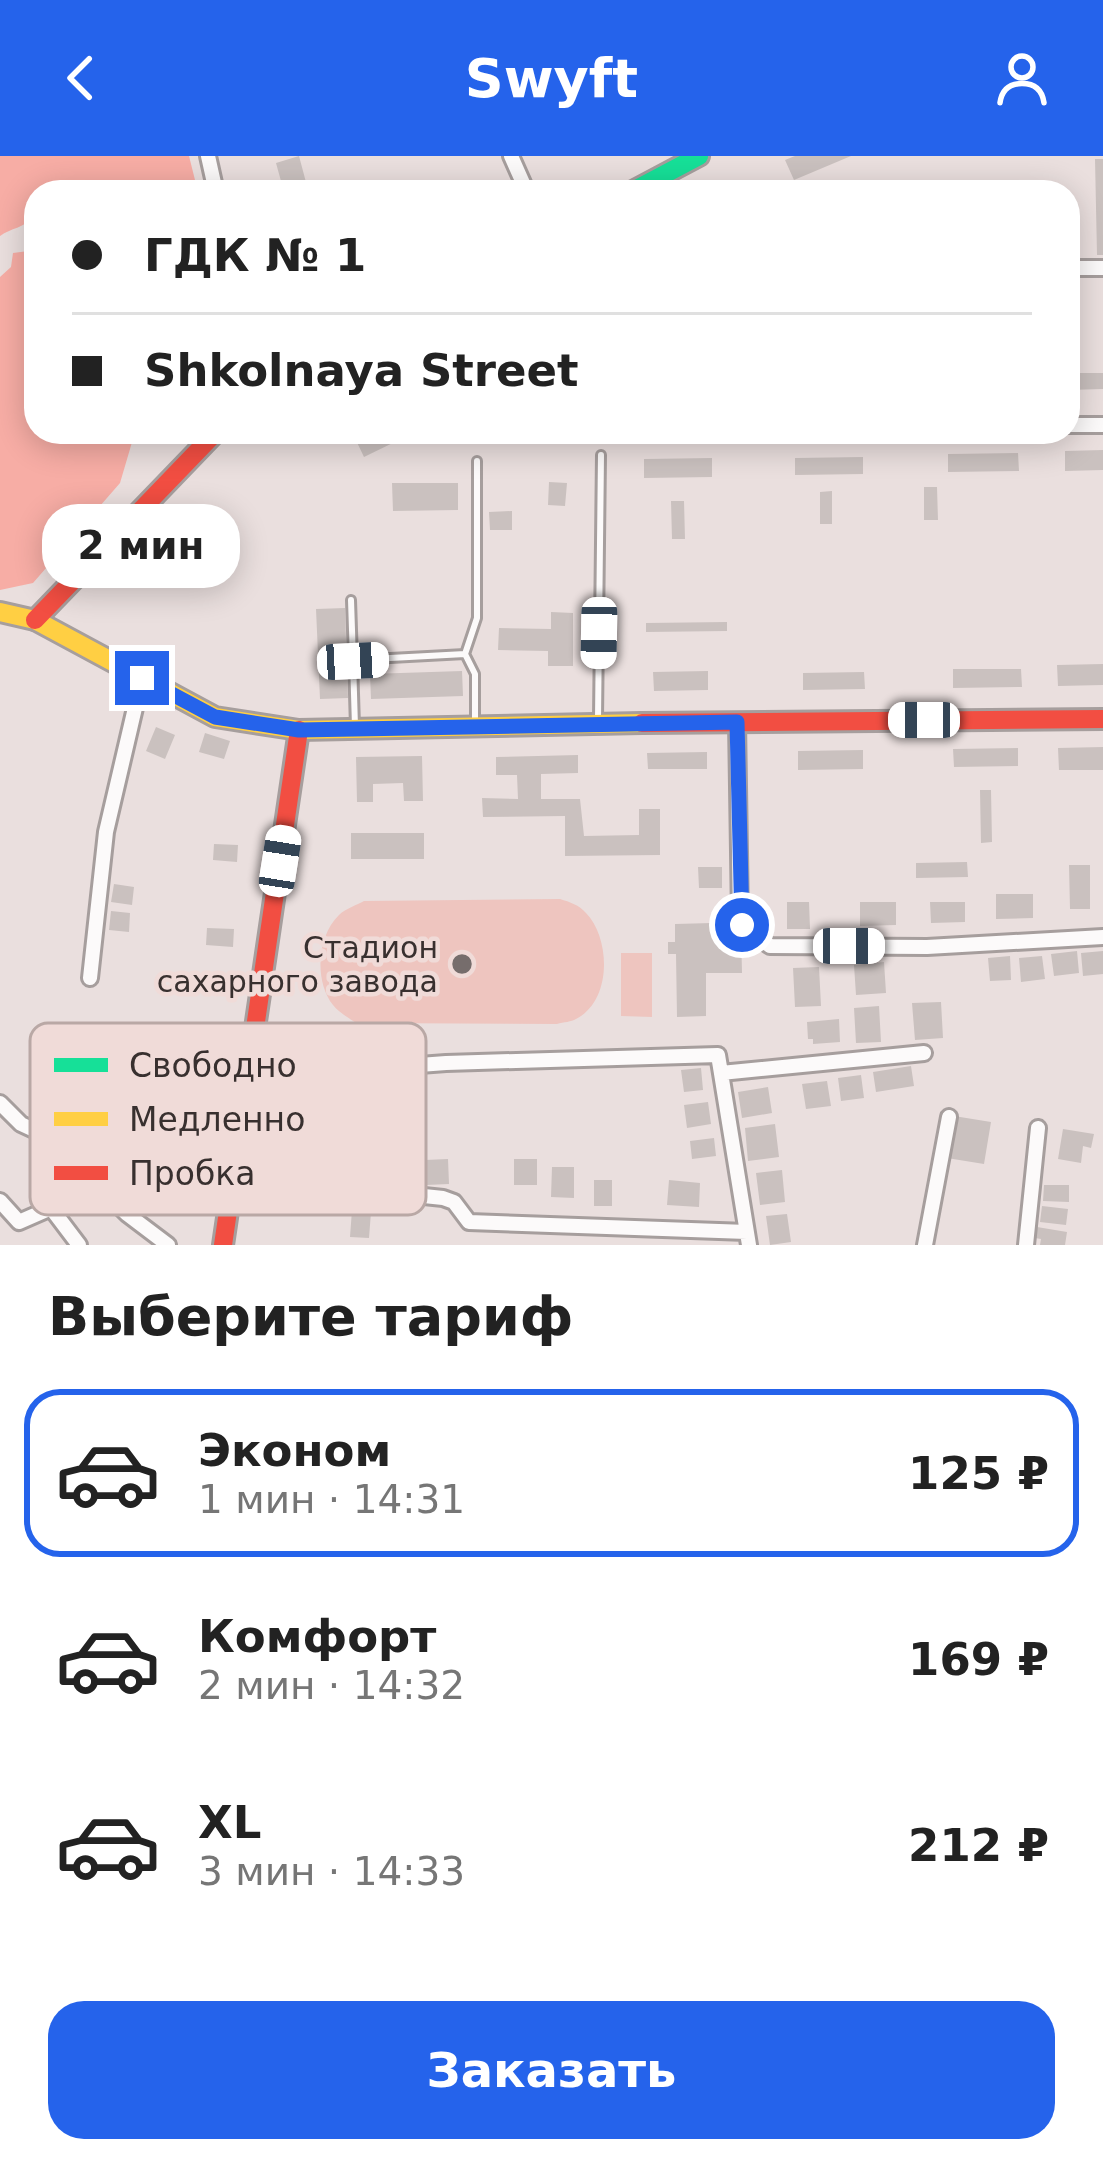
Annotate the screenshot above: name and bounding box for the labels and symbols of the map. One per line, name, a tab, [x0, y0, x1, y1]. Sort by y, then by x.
callout: 2 мин	[43, 504, 241, 588]
car	[580, 597, 618, 669]
car	[316, 641, 390, 681]
route end	[115, 651, 169, 705]
car	[888, 702, 960, 738]
car	[257, 823, 303, 899]
route start	[715, 898, 769, 952]
car	[813, 928, 885, 964]
place label: Стадион сахарного завода	[157, 930, 438, 999]
marker: Стадион сахарного завода	[449, 951, 475, 977]
legend	[30, 1023, 426, 1215]
text: Свободно	[129, 1046, 297, 1085]
text: Медленно	[129, 1100, 305, 1139]
text: Пробка	[129, 1154, 255, 1193]

